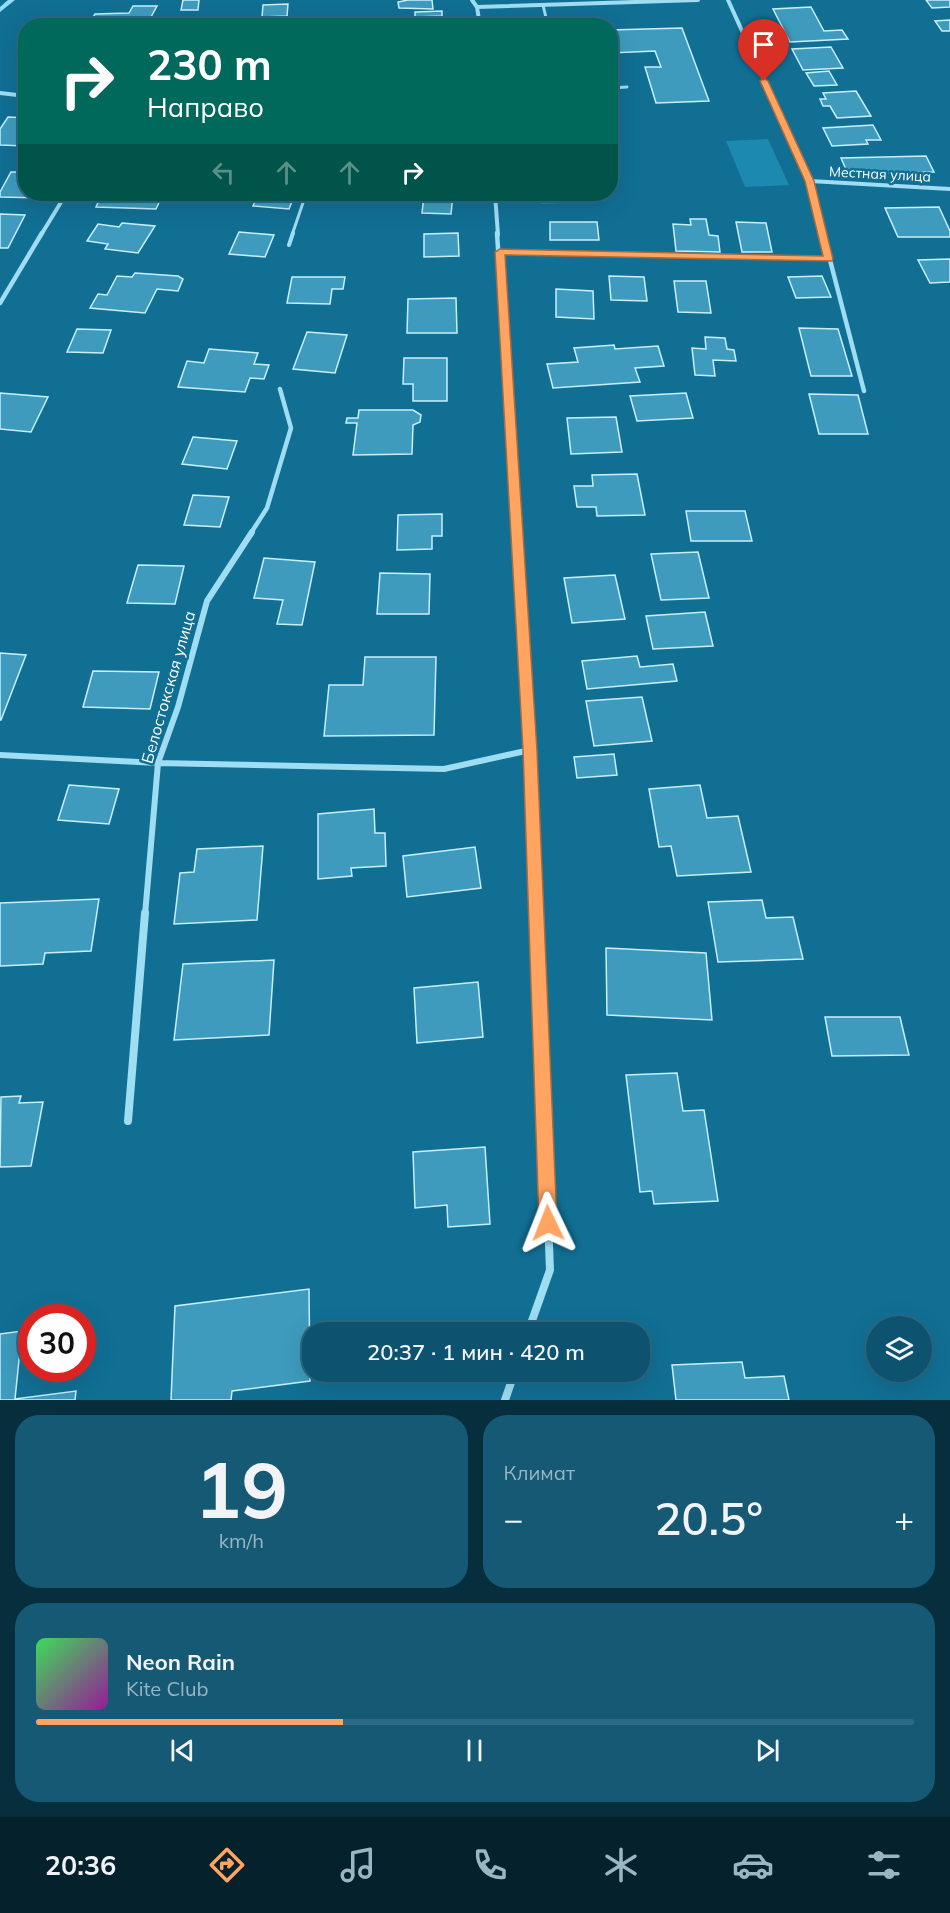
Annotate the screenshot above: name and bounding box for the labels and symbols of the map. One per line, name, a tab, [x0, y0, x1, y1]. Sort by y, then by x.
pin	[738, 19, 789, 81]
street label: Местная улица	[828, 162, 932, 186]
street label: Белостокская улица	[137, 608, 199, 766]
position arrow	[516, 1191, 580, 1255]
speed limit sign: 30	[18, 1304, 96, 1382]

